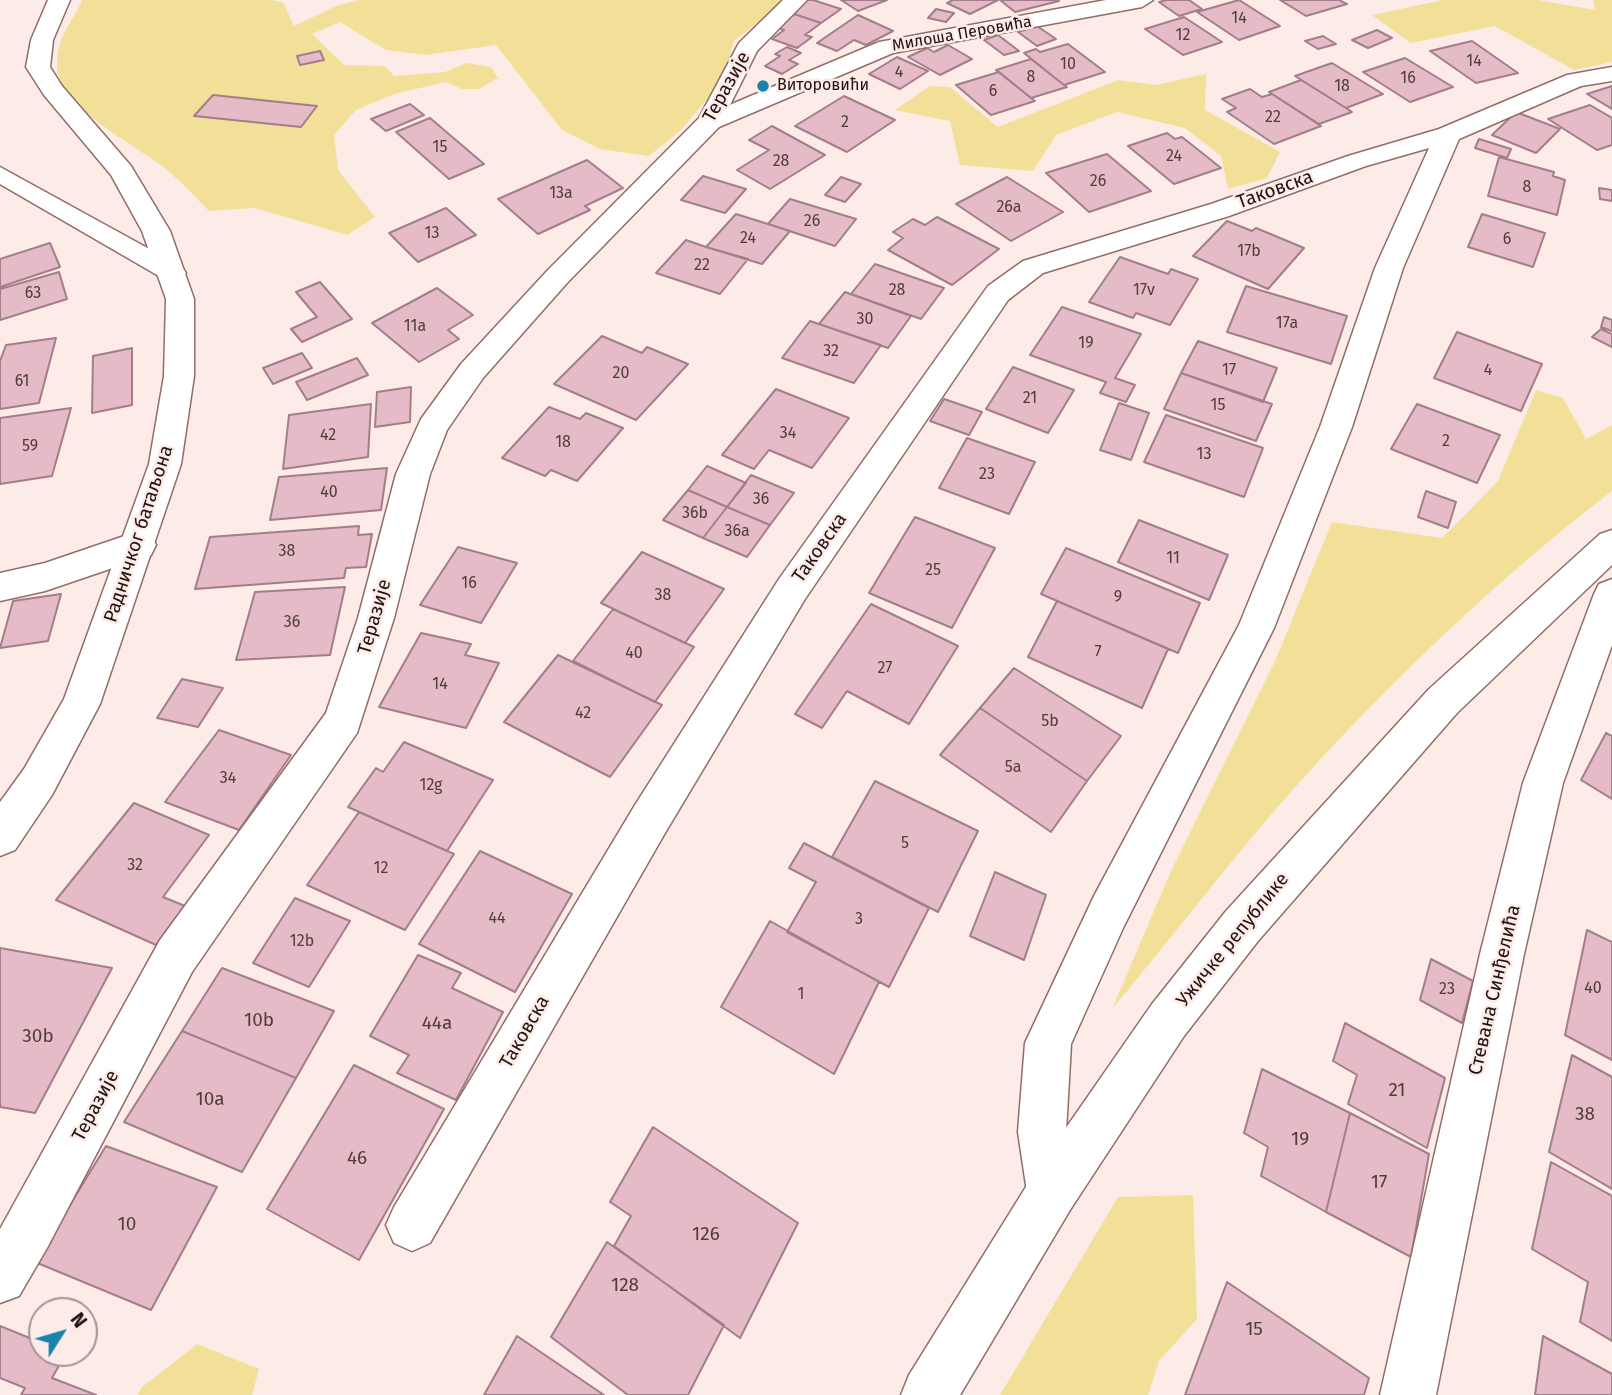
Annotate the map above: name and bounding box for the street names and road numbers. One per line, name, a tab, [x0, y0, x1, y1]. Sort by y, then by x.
street label: Милоша Перовића	[891, 12, 1033, 56]
street label: Теразије	[698, 48, 756, 126]
street label: Таковска	[1234, 166, 1316, 214]
street label: Радничког батаљона	[100, 443, 178, 625]
street label: Таковска	[788, 509, 852, 587]
street label: Теразије	[353, 577, 397, 657]
street label: Ужичке републике	[1172, 868, 1294, 1012]
street label: Стевана Синђелића	[1464, 903, 1526, 1077]
street label: Таковска	[495, 992, 555, 1072]
street label: Теразије	[68, 1067, 124, 1145]

